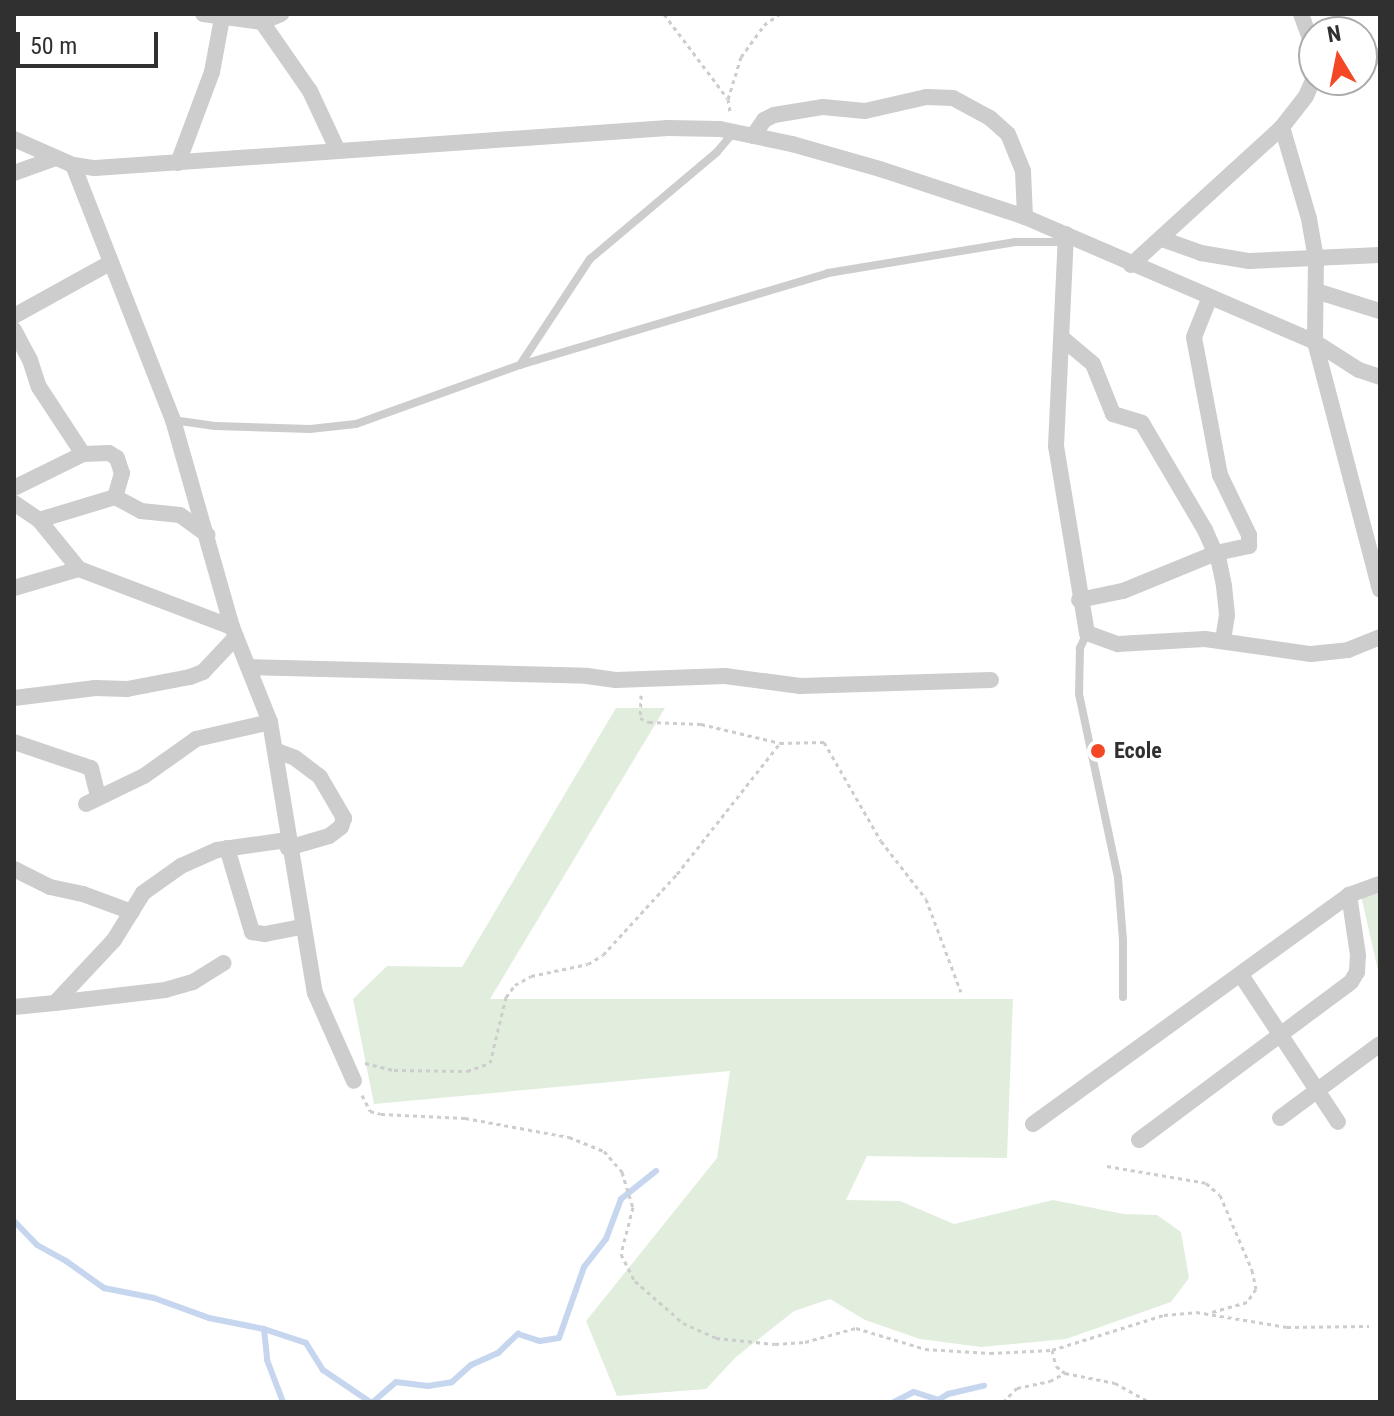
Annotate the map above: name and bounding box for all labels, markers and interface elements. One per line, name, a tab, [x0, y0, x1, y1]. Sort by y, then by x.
scale bar	[20, 16, 162, 66]
north arrow	[1298, 16, 1378, 96]
text: N	[1325, 20, 1343, 47]
text: 50 m	[30, 32, 77, 60]
place label: Ecole	[1114, 738, 1162, 764]
marker: Ecole	[1089, 742, 1107, 760]

